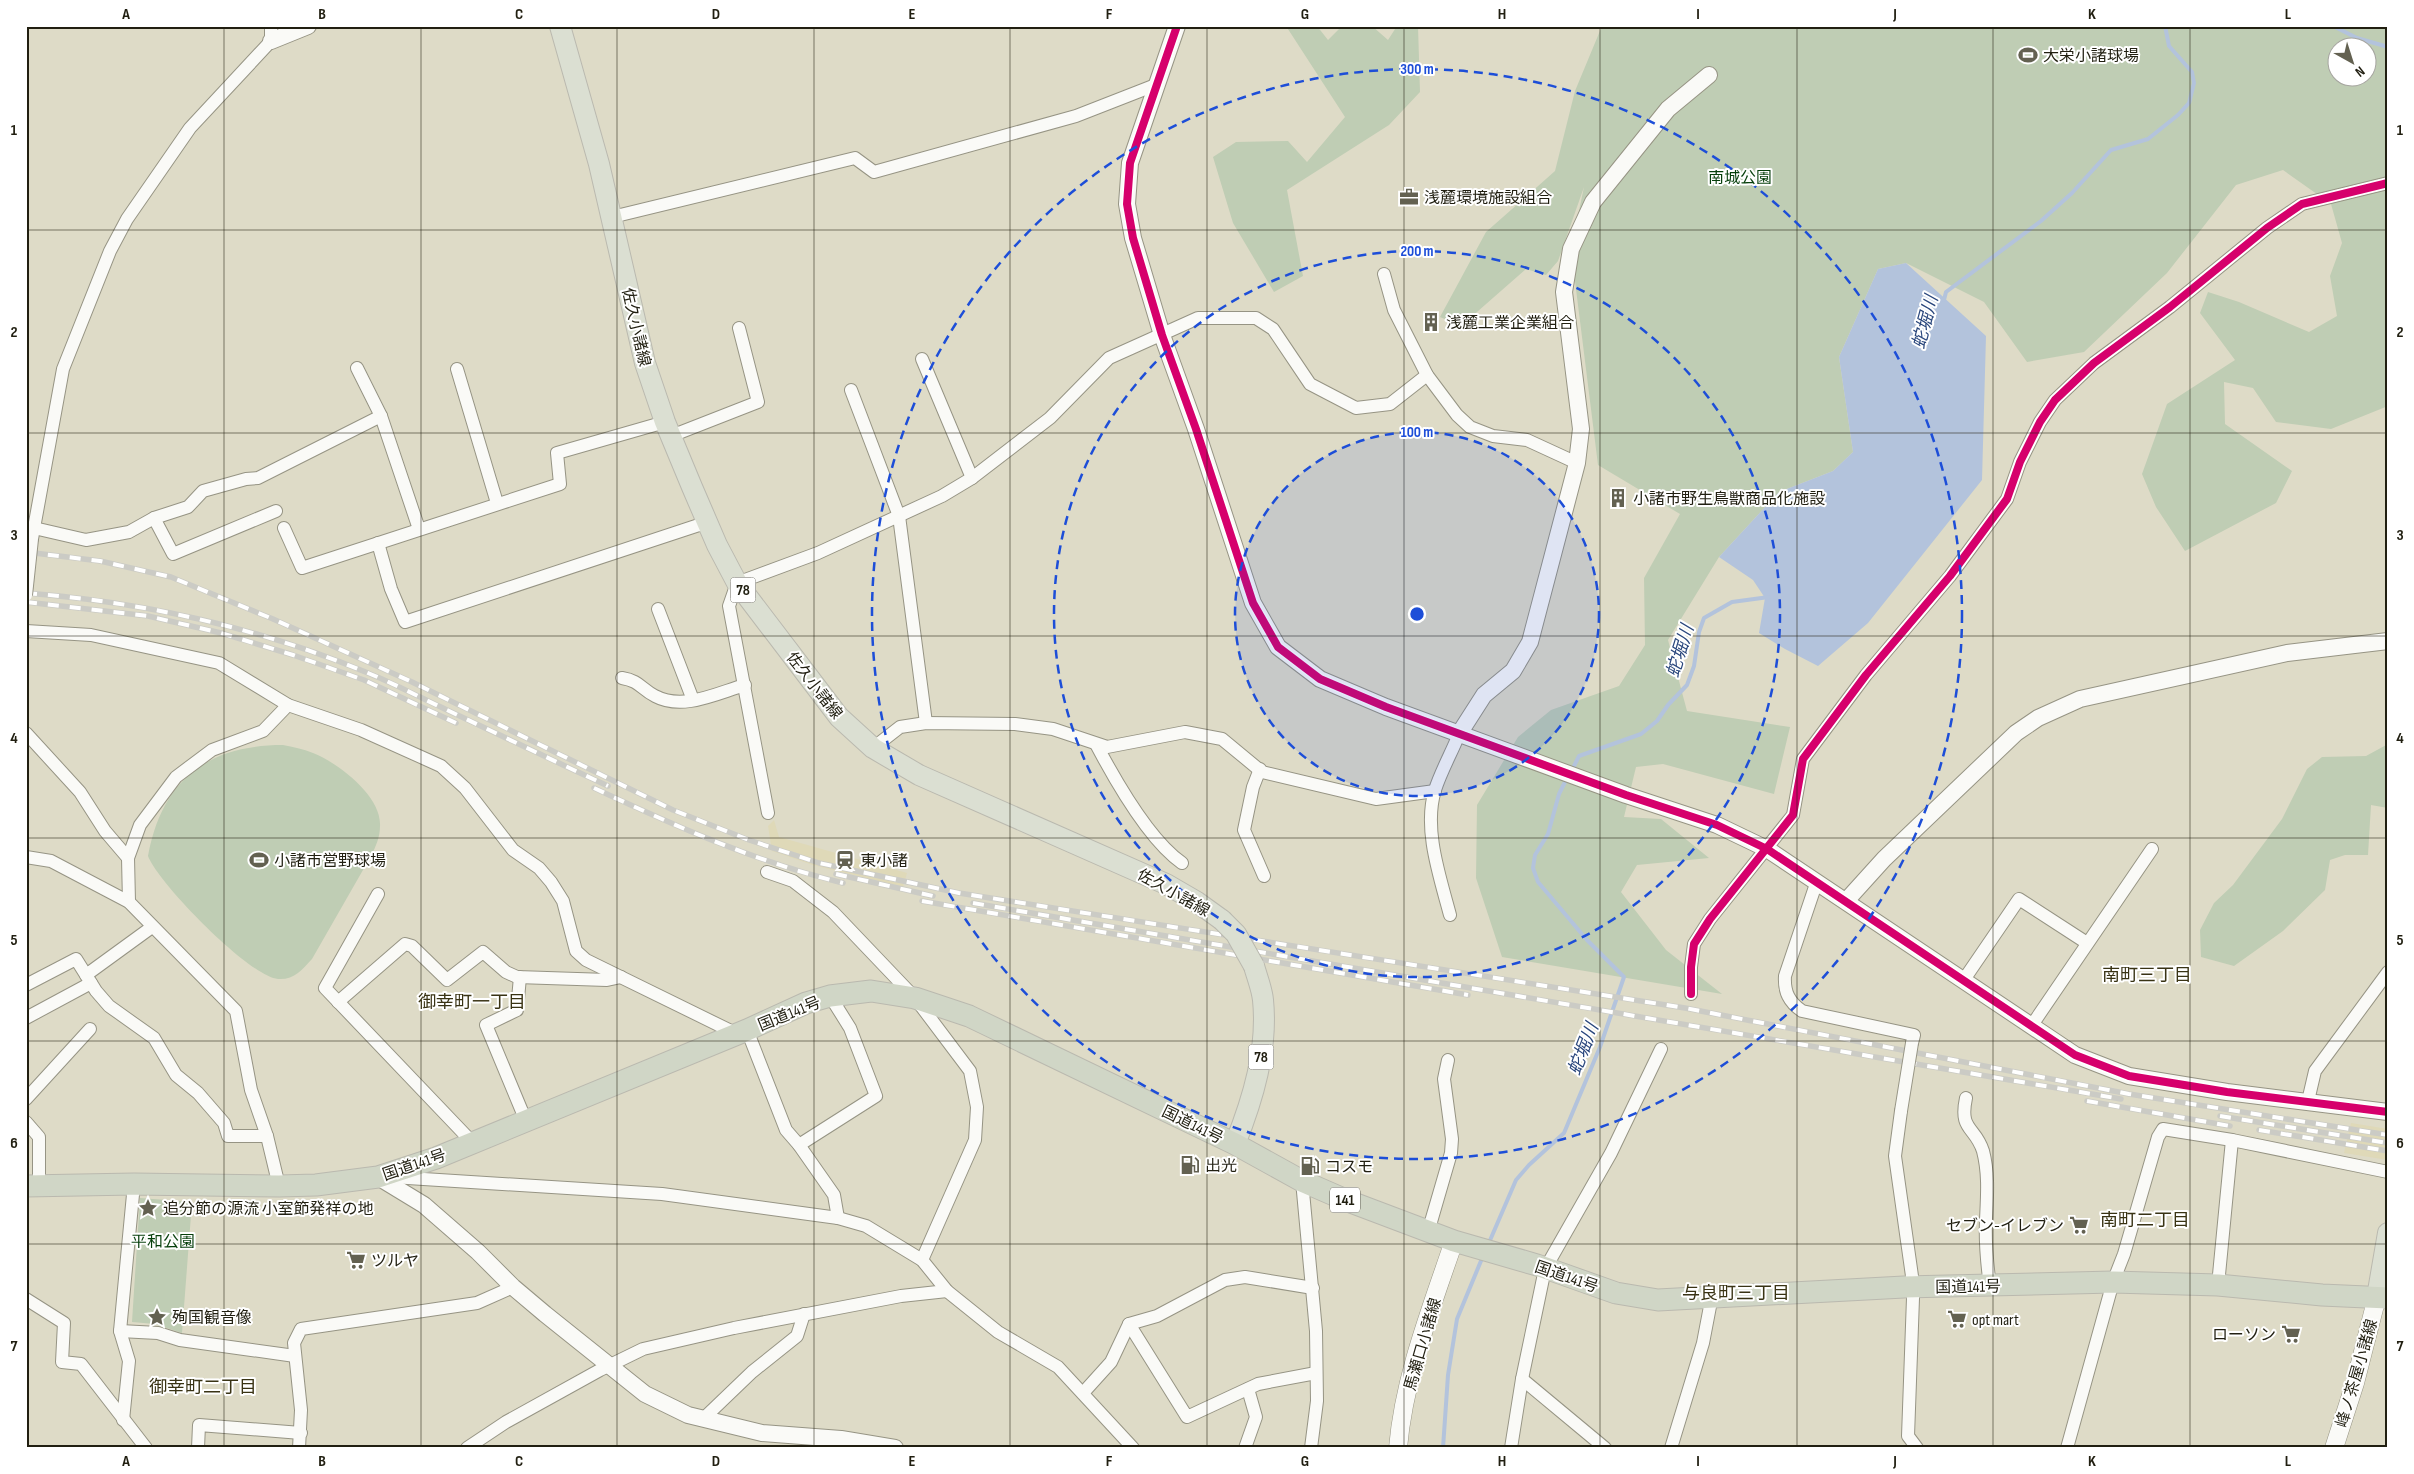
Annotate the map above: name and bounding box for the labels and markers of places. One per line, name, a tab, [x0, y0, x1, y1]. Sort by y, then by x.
sports icon: 大栄小諸球場	[2017, 44, 2039, 66]
place label: 大栄小諸球場	[2043, 47, 2139, 66]
office icon: 浅麓環境施設組合	[1398, 186, 1420, 208]
place label: 浅麓環境施設組合	[1424, 189, 1552, 208]
building icon: 浅麓工業企業組合	[1420, 311, 1442, 333]
place label: 浅麓工業企業組合	[1446, 314, 1574, 333]
building icon: 小諸市野生鳥獣商品化施設	[1607, 487, 1629, 509]
place label: 小諸市野生鳥獣商品化施設	[1633, 490, 1825, 509]
centre of rings	[1408, 605, 1426, 623]
sports icon: 小諸市営野球場	[248, 849, 270, 871]
station icon: 東小諸	[834, 849, 856, 871]
place label: 小諸市営野球場	[274, 852, 386, 871]
place label: 東小諸	[860, 852, 908, 871]
fuel station icon: 出光	[1179, 1154, 1201, 1176]
fuel station icon: コスモ	[1299, 1155, 1321, 1177]
place label: 出光	[1205, 1157, 1237, 1176]
place label: コスモ	[1325, 1158, 1373, 1177]
place icon: 追分節の源流 小室節発祥の地	[137, 1197, 159, 1219]
place label: 追分節の源流 小室節発祥の地	[163, 1200, 374, 1219]
supermarket icon: セブン-イレブン	[2068, 1214, 2090, 1236]
place label: セブン-イレブン	[1946, 1217, 2064, 1236]
supermarket icon: ツルヤ	[345, 1249, 367, 1271]
place label: ツルヤ	[371, 1252, 419, 1271]
place icon: 殉国観音像	[146, 1306, 168, 1328]
supermarket icon: opt mart	[1946, 1308, 1968, 1330]
place label: 殉国観音像	[172, 1309, 252, 1328]
place label: opt mart	[1972, 1311, 2019, 1330]
supermarket icon: ローソン	[2280, 1323, 2302, 1345]
place label: ローソン	[2212, 1326, 2276, 1345]

